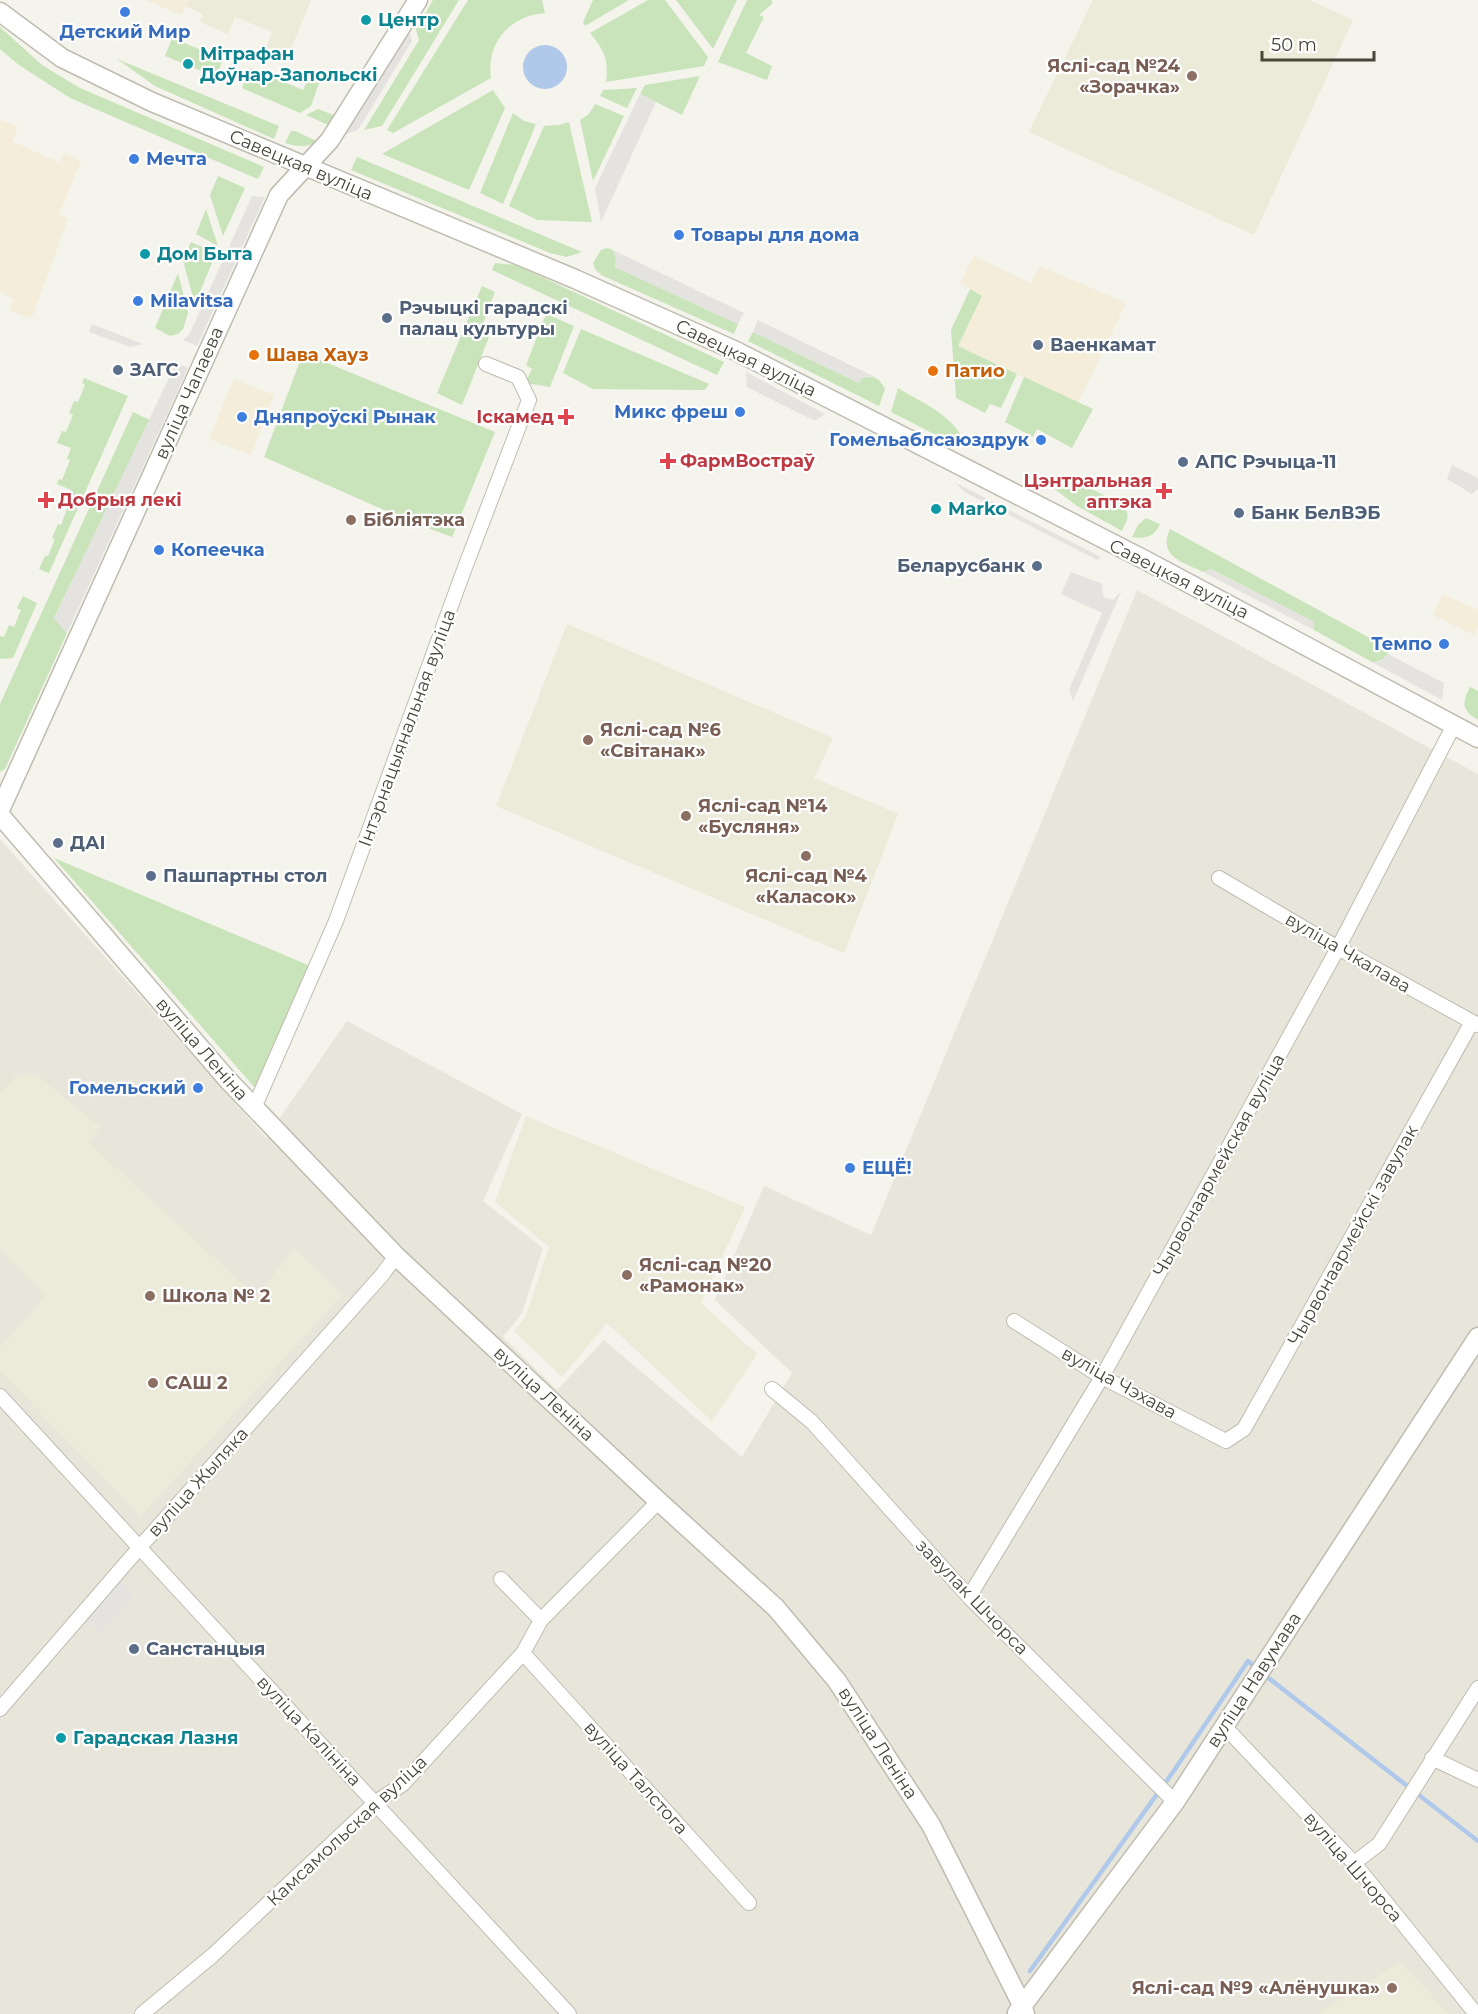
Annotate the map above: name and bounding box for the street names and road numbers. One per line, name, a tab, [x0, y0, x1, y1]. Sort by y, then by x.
street label: Савецкая вуліца	[226, 125, 376, 205]
street label: Савецкая вуліца	[672, 314, 820, 402]
street label: вуліца Чапаева	[150, 323, 228, 463]
street label: Савецкая вуліца	[1106, 534, 1252, 624]
street label: Інтэрнацыянальная вуліца	[354, 606, 460, 850]
street label: вуліца Чкалава	[1281, 908, 1415, 998]
street label: вуліца Леніна	[151, 993, 253, 1105]
street label: Чырвонаармейская вуліца	[1148, 1050, 1290, 1280]
street label: Чырвонаармейскі завулак	[1283, 1121, 1423, 1349]
street label: вуліца Леніна	[489, 1342, 599, 1446]
street label: вуліца Чэхава	[1057, 1342, 1181, 1424]
street label: вуліца Жыляка	[143, 1423, 253, 1541]
street label: завулак Шчорса	[911, 1534, 1033, 1660]
street label: вуліца Навумава	[1202, 1608, 1306, 1752]
street label: вуліца Калініна	[252, 1671, 366, 1791]
street label: вуліца Леніна	[834, 1683, 922, 1803]
street label: вуліца Талстога	[579, 1717, 693, 1839]
street label: Камсамольская вуліца	[262, 1751, 432, 1911]
street label: вуліца Шчорса	[1299, 1807, 1407, 1927]

